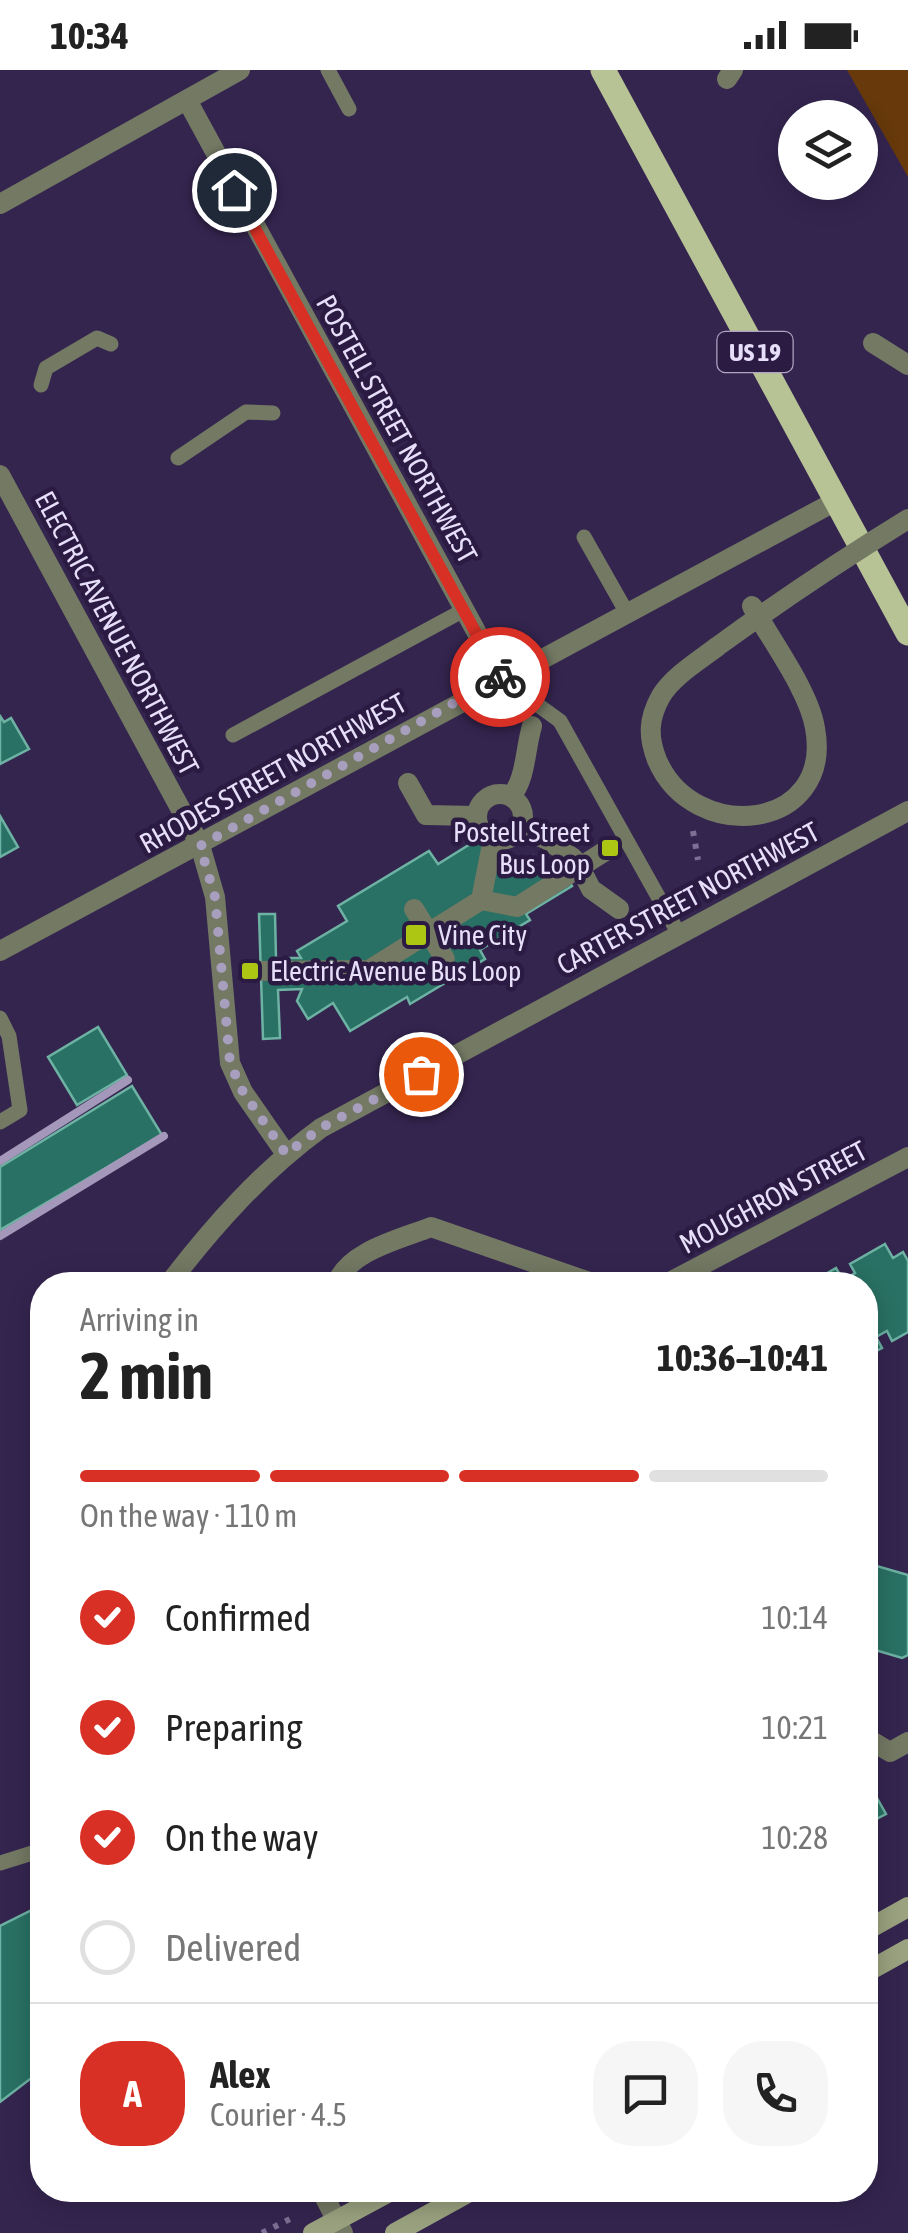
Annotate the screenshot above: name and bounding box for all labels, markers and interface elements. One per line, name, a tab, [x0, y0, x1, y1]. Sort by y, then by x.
text: 10:34	[50, 14, 129, 57]
map controls	[778, 100, 878, 200]
button: layers	[778, 100, 878, 200]
pin	[192, 148, 277, 233]
icon: home	[207, 163, 262, 218]
street label: POSTELL STREET NORTHWEST	[310, 289, 484, 569]
road number: US 19	[718, 332, 792, 372]
street label: ELECTRIC AVENUE NORTHWEST	[29, 486, 205, 780]
courier	[450, 627, 550, 727]
icon: bike	[473, 650, 528, 705]
street label: RHODES STREET NORTHWEST	[134, 686, 412, 860]
street label: CARTER STREET NORTHWEST	[552, 815, 824, 981]
place label: Postell Street Bus Loop	[453, 816, 590, 880]
marker: Postell Street Bus Loop	[599, 837, 621, 859]
place label: Vine City	[438, 919, 527, 951]
marker: Vine City	[403, 922, 429, 948]
place label: Electric Avenue Bus Loop	[270, 955, 521, 987]
marker: Electric Avenue Bus Loop	[239, 960, 261, 982]
pin	[379, 1032, 464, 1117]
icon: bag	[394, 1047, 449, 1102]
street label: MOUGHRON STREET	[674, 1134, 872, 1260]
text: Arriving in	[80, 1301, 199, 1338]
text: 10:36–10:41	[657, 1336, 828, 1379]
text: 2 min	[80, 1338, 213, 1413]
text: On the way · 110 m	[80, 1497, 297, 1534]
icon: check	[80, 1590, 135, 1645]
text: Confirmed	[165, 1596, 311, 1639]
text: 10:14	[762, 1599, 828, 1636]
icon: check	[80, 1700, 135, 1755]
text: Preparing	[165, 1706, 303, 1749]
text: 10:21	[762, 1709, 828, 1746]
icon: check	[80, 1810, 135, 1865]
text: On the way	[165, 1816, 318, 1859]
text: 10:28	[762, 1819, 828, 1856]
text: Delivered	[165, 1926, 301, 1969]
button: chat	[593, 2041, 698, 2146]
button: phone	[723, 2041, 828, 2146]
text: Alex	[210, 2053, 271, 2096]
text: A	[123, 2072, 142, 2115]
text: Courier · 4.5	[210, 2096, 347, 2133]

